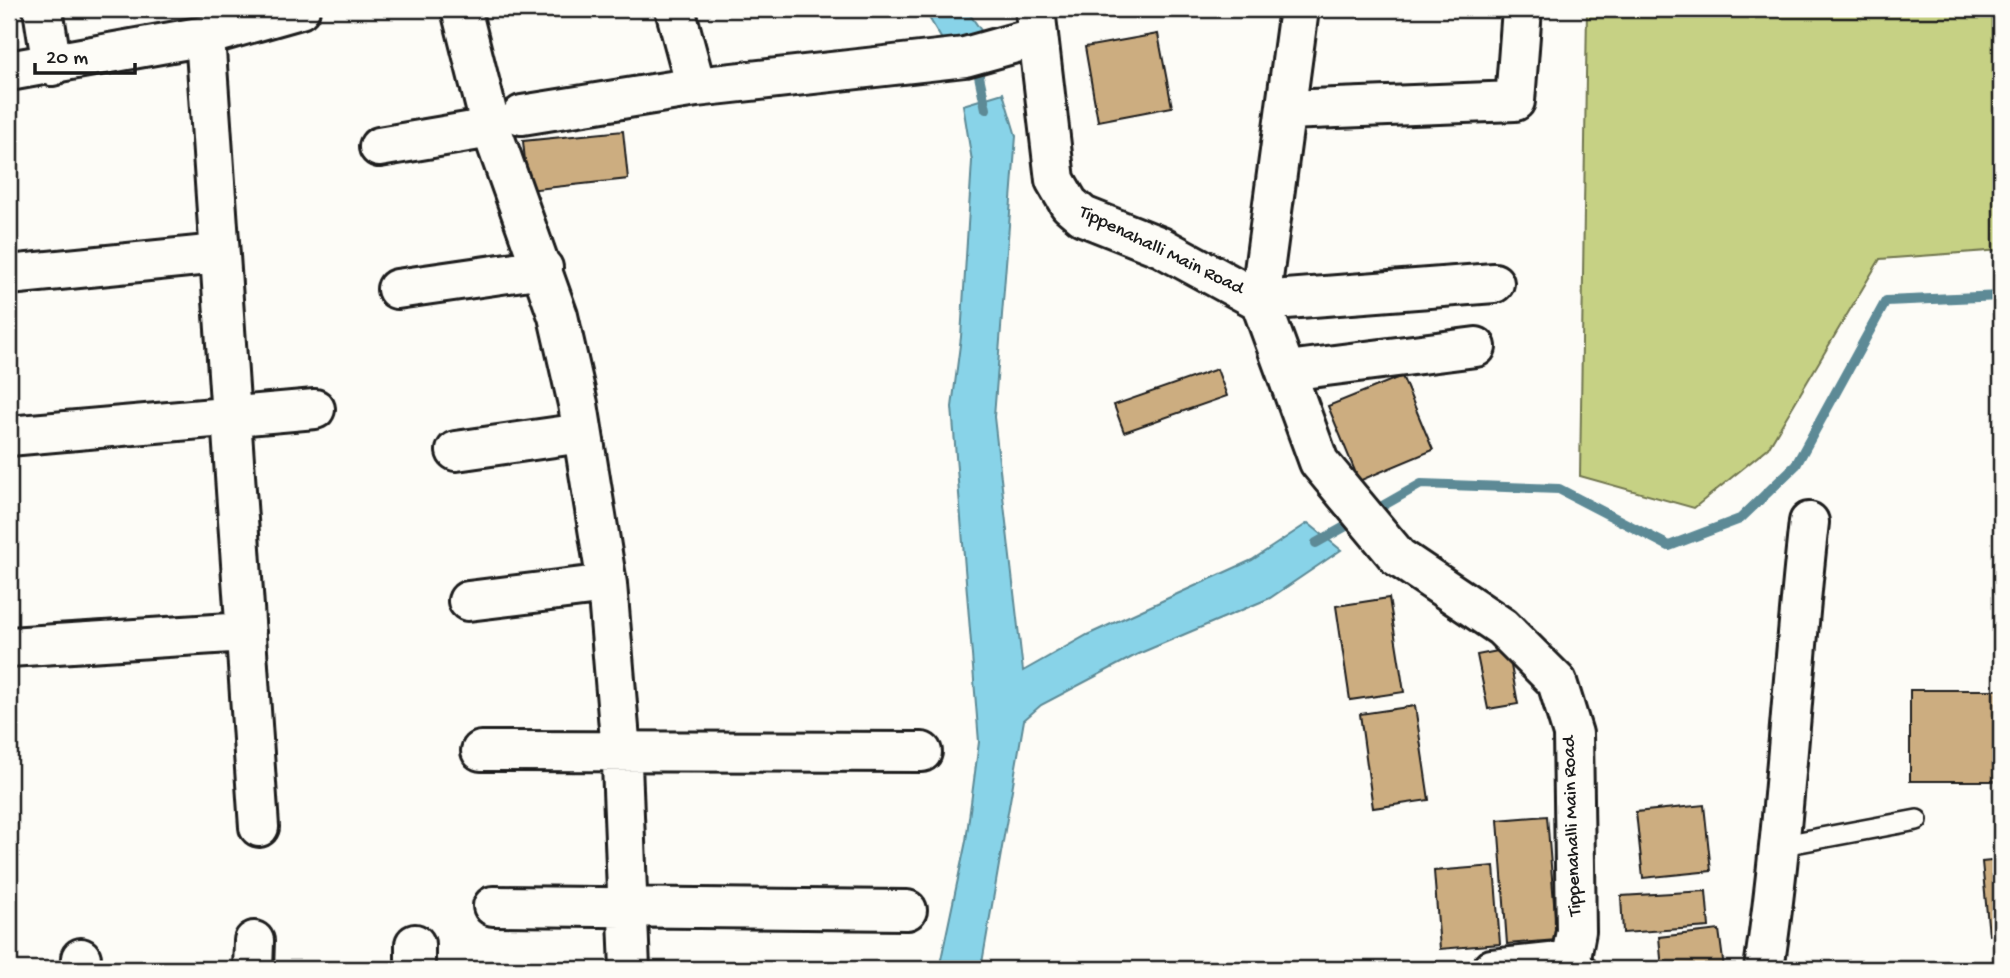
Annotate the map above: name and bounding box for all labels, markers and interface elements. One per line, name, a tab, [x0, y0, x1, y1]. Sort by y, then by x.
scale bar	[35, 32, 135, 76]
text: 20 m	[46, 47, 88, 72]
street label: Tippenahalli Main Road	[1074, 201, 1249, 302]
street label: Tippenahalli Main Road	[1558, 734, 1588, 917]

